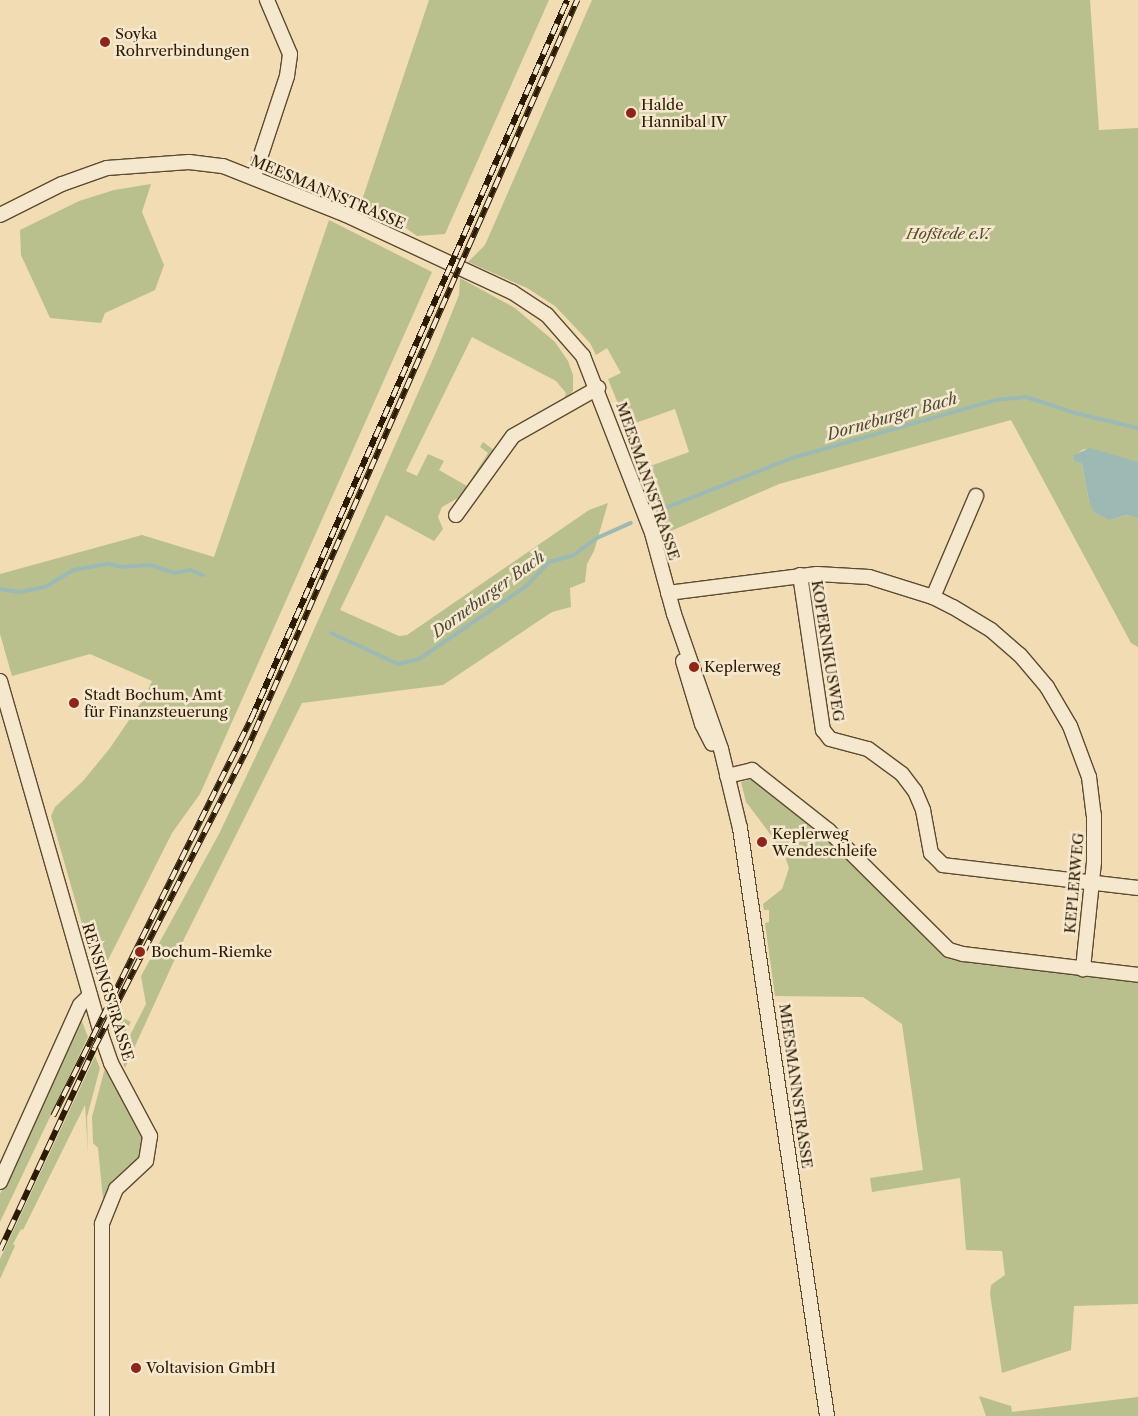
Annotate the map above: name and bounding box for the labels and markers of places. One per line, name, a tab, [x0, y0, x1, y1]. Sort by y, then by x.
place label: Soyka Rohrverbindungen	[115, 24, 250, 59]
marker: Soyka Rohrverbindungen	[99, 36, 111, 48]
place label: Halde Hannibal IV	[641, 95, 727, 130]
marker: Halde Hannibal IV	[625, 107, 637, 119]
place label: Keplerweg	[704, 658, 780, 676]
marker: Keplerweg	[688, 661, 700, 673]
place label: Stadt Bochum, Amt für Finanzsteuerung	[84, 685, 228, 720]
marker: Stadt Bochum, Amt für Finanzsteuerung	[68, 697, 80, 709]
place label: Keplerweg Wendeschleife	[772, 824, 877, 859]
marker: Keplerweg Wendeschleife	[756, 836, 768, 848]
place label: Bochum-Riemke	[151, 943, 272, 961]
marker: Bochum-Riemke	[133, 945, 147, 959]
place label: Voltavision GmbH	[146, 1359, 276, 1377]
marker: Voltavision GmbH	[130, 1362, 142, 1374]

